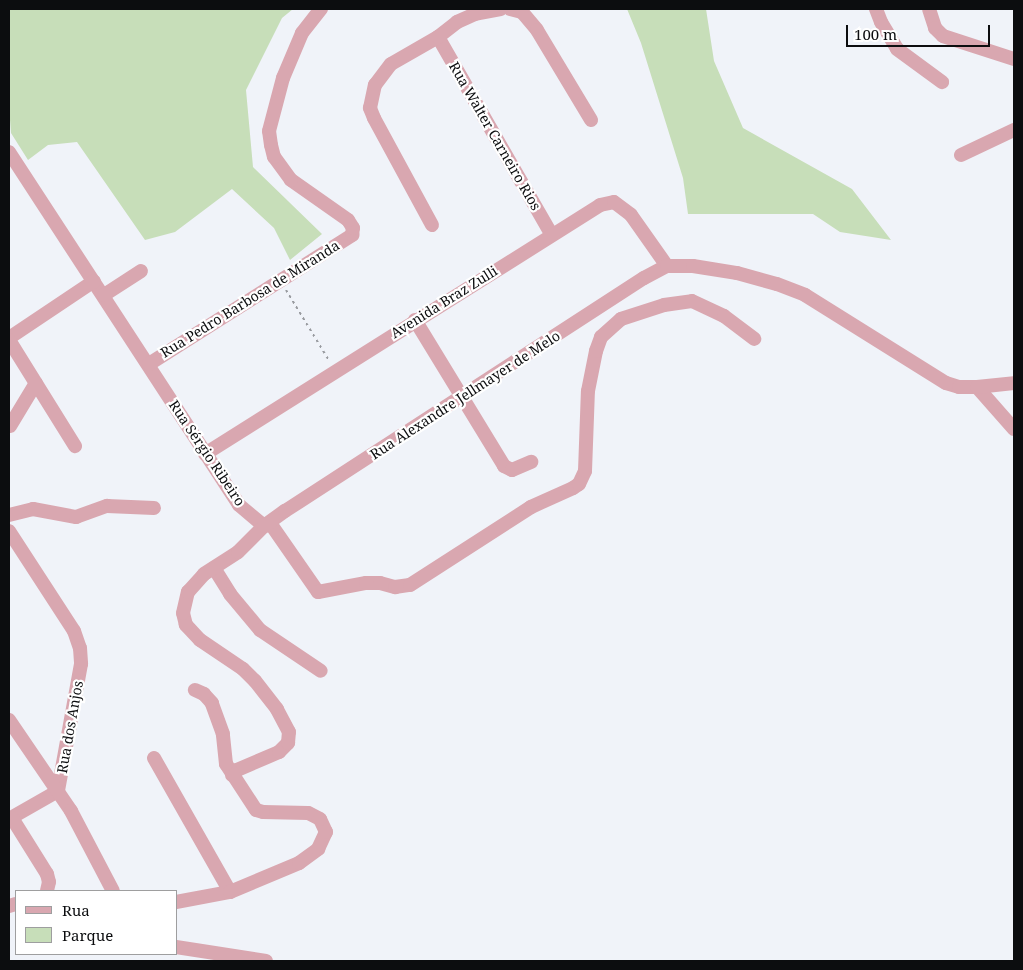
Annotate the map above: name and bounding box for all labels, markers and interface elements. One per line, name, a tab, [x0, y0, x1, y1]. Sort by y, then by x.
scale bar	[848, 15, 992, 47]
text: 100 m	[854, 24, 897, 44]
street label: Rua Walter Carneiro Rios	[446, 59, 544, 213]
street label: Rua Pedro Barbosa de Miranda	[158, 237, 342, 361]
street label: Avenida Braz Zulli	[388, 262, 500, 342]
street label: Rua Alexandre Jellmayer de Melo	[367, 327, 563, 463]
street label: Rua Sérgio Ribeiro	[165, 397, 249, 509]
street label: Rua dos Anjos	[54, 679, 86, 775]
legend	[15, 890, 178, 955]
text: Rua	[62, 900, 90, 920]
text: Parque	[62, 925, 113, 945]

